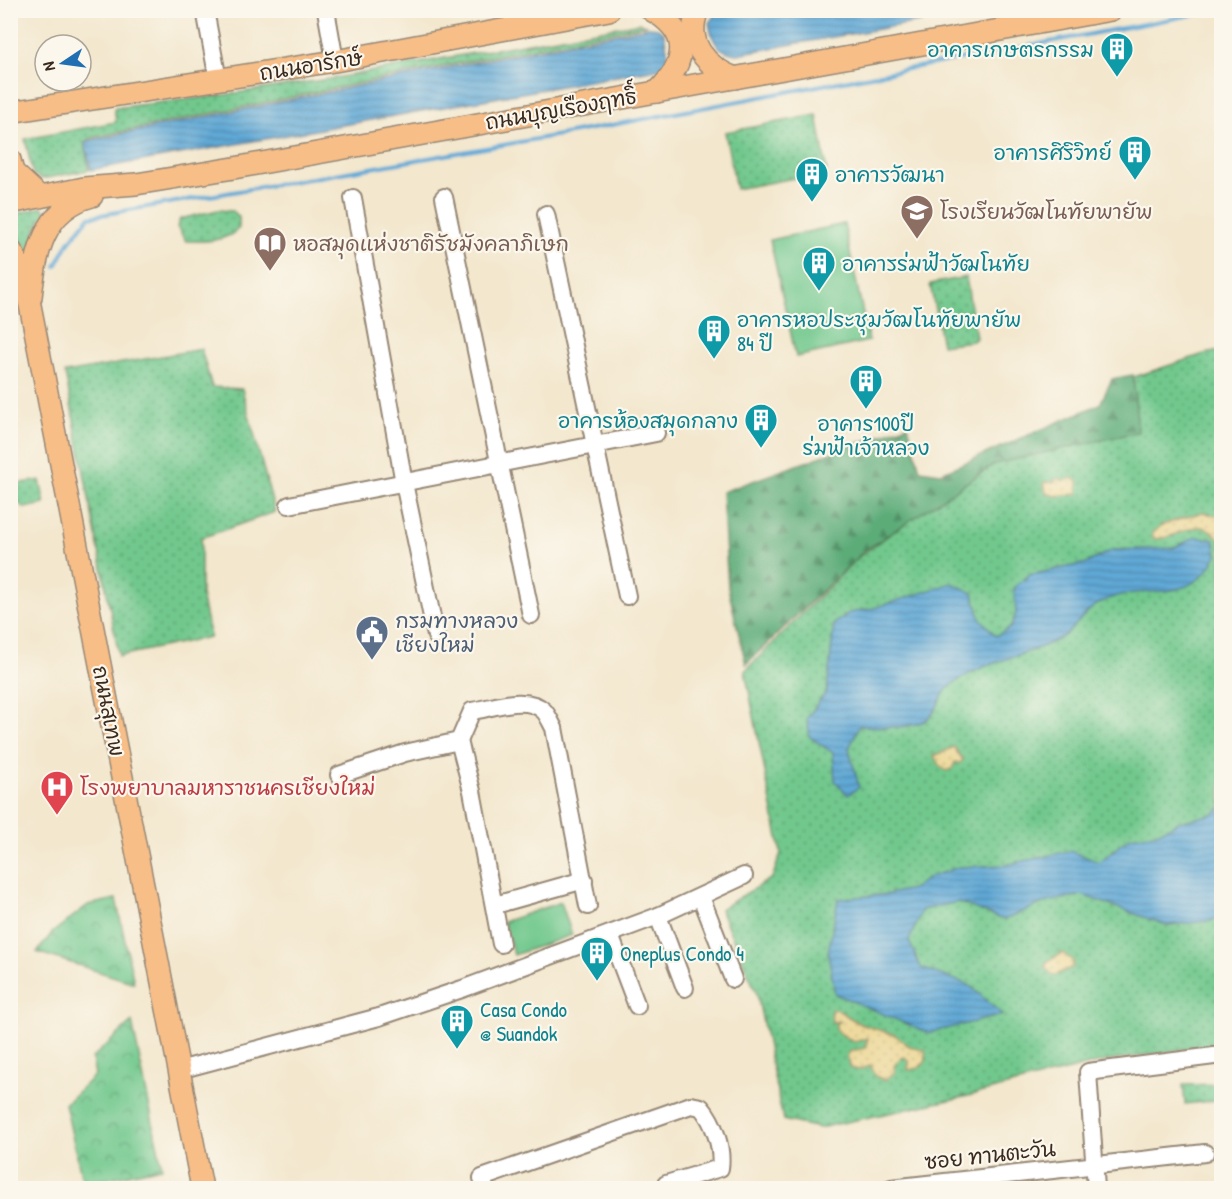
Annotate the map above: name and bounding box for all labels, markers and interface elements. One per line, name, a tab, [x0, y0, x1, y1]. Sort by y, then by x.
building icon: อาคารเกษตรกรรม	[1099, 31, 1135, 78]
north arrow	[33, 33, 93, 93]
place label: อาคารเกษตรกรรม	[927, 35, 1094, 64]
street label: ถนนอารักษ์	[257, 42, 365, 87]
text: N	[37, 59, 60, 73]
street label: ถนนบุญเรืองฤทธิ์	[482, 78, 640, 139]
building icon: อาคารศิริวิทย์	[1117, 134, 1153, 181]
place label: อาคารศิริวิทย์	[994, 138, 1112, 167]
building icon: อาคารวัฒนา	[794, 156, 830, 203]
place label: อาคารวัฒนา	[835, 160, 945, 189]
school or university icon: โรงเรียนวัฒโนทัยพายัพ	[899, 193, 935, 240]
place label: โรงเรียนวัฒโนทัยพายัพ	[940, 197, 1153, 226]
library icon: หอสมุดแห่งชาติรัชมังคลาภิเษก	[252, 225, 288, 272]
place label: หอสมุดแห่งชาติรัชมังคลาภิเษก	[293, 229, 569, 260]
building icon: อาคารร่มฟ้าวัฒโนทัย	[801, 245, 837, 292]
place label: อาคารร่มฟ้าวัฒโนทัย	[842, 249, 1030, 278]
place label: อาคารหอประชุมวัฒโนทัยพายัพ 84 ปี	[737, 305, 1021, 358]
building icon: อาคารหอประชุมวัฒโนทัยพายัพ 84 ปี	[696, 313, 732, 360]
building icon: อาคาร100ปี ร่มฟ้าเจ้าหลวง	[848, 363, 884, 410]
building icon: อาคารห้องสมุดกลาง	[743, 402, 779, 449]
place label: อาคารห้องสมุดกลาง	[558, 406, 738, 437]
place label: อาคาร100ปี ร่มฟ้าเจ้าหลวง	[803, 409, 929, 462]
place label: กรมทางหลวง เชียงใหม่	[395, 606, 518, 659]
public building icon: กรมทางหลวง เชียงใหม่	[354, 614, 390, 661]
street label: ถนนสุเทพ	[84, 663, 132, 759]
hospital icon: โรงพยาบาลมหาราชนครเชียงใหม่	[39, 769, 75, 816]
place label: โรงพยาบาลมหาราชนครเชียงใหม่	[80, 773, 375, 802]
building icon: Oneplus Condo 4	[579, 935, 615, 982]
place label: Oneplus Condo 4	[620, 939, 744, 968]
place label: Casa Condo @ Suandok	[480, 995, 567, 1048]
building icon: Casa Condo @ Suandok	[439, 1003, 475, 1050]
street label: ซอย ทานตะวัน	[923, 1134, 1057, 1176]

